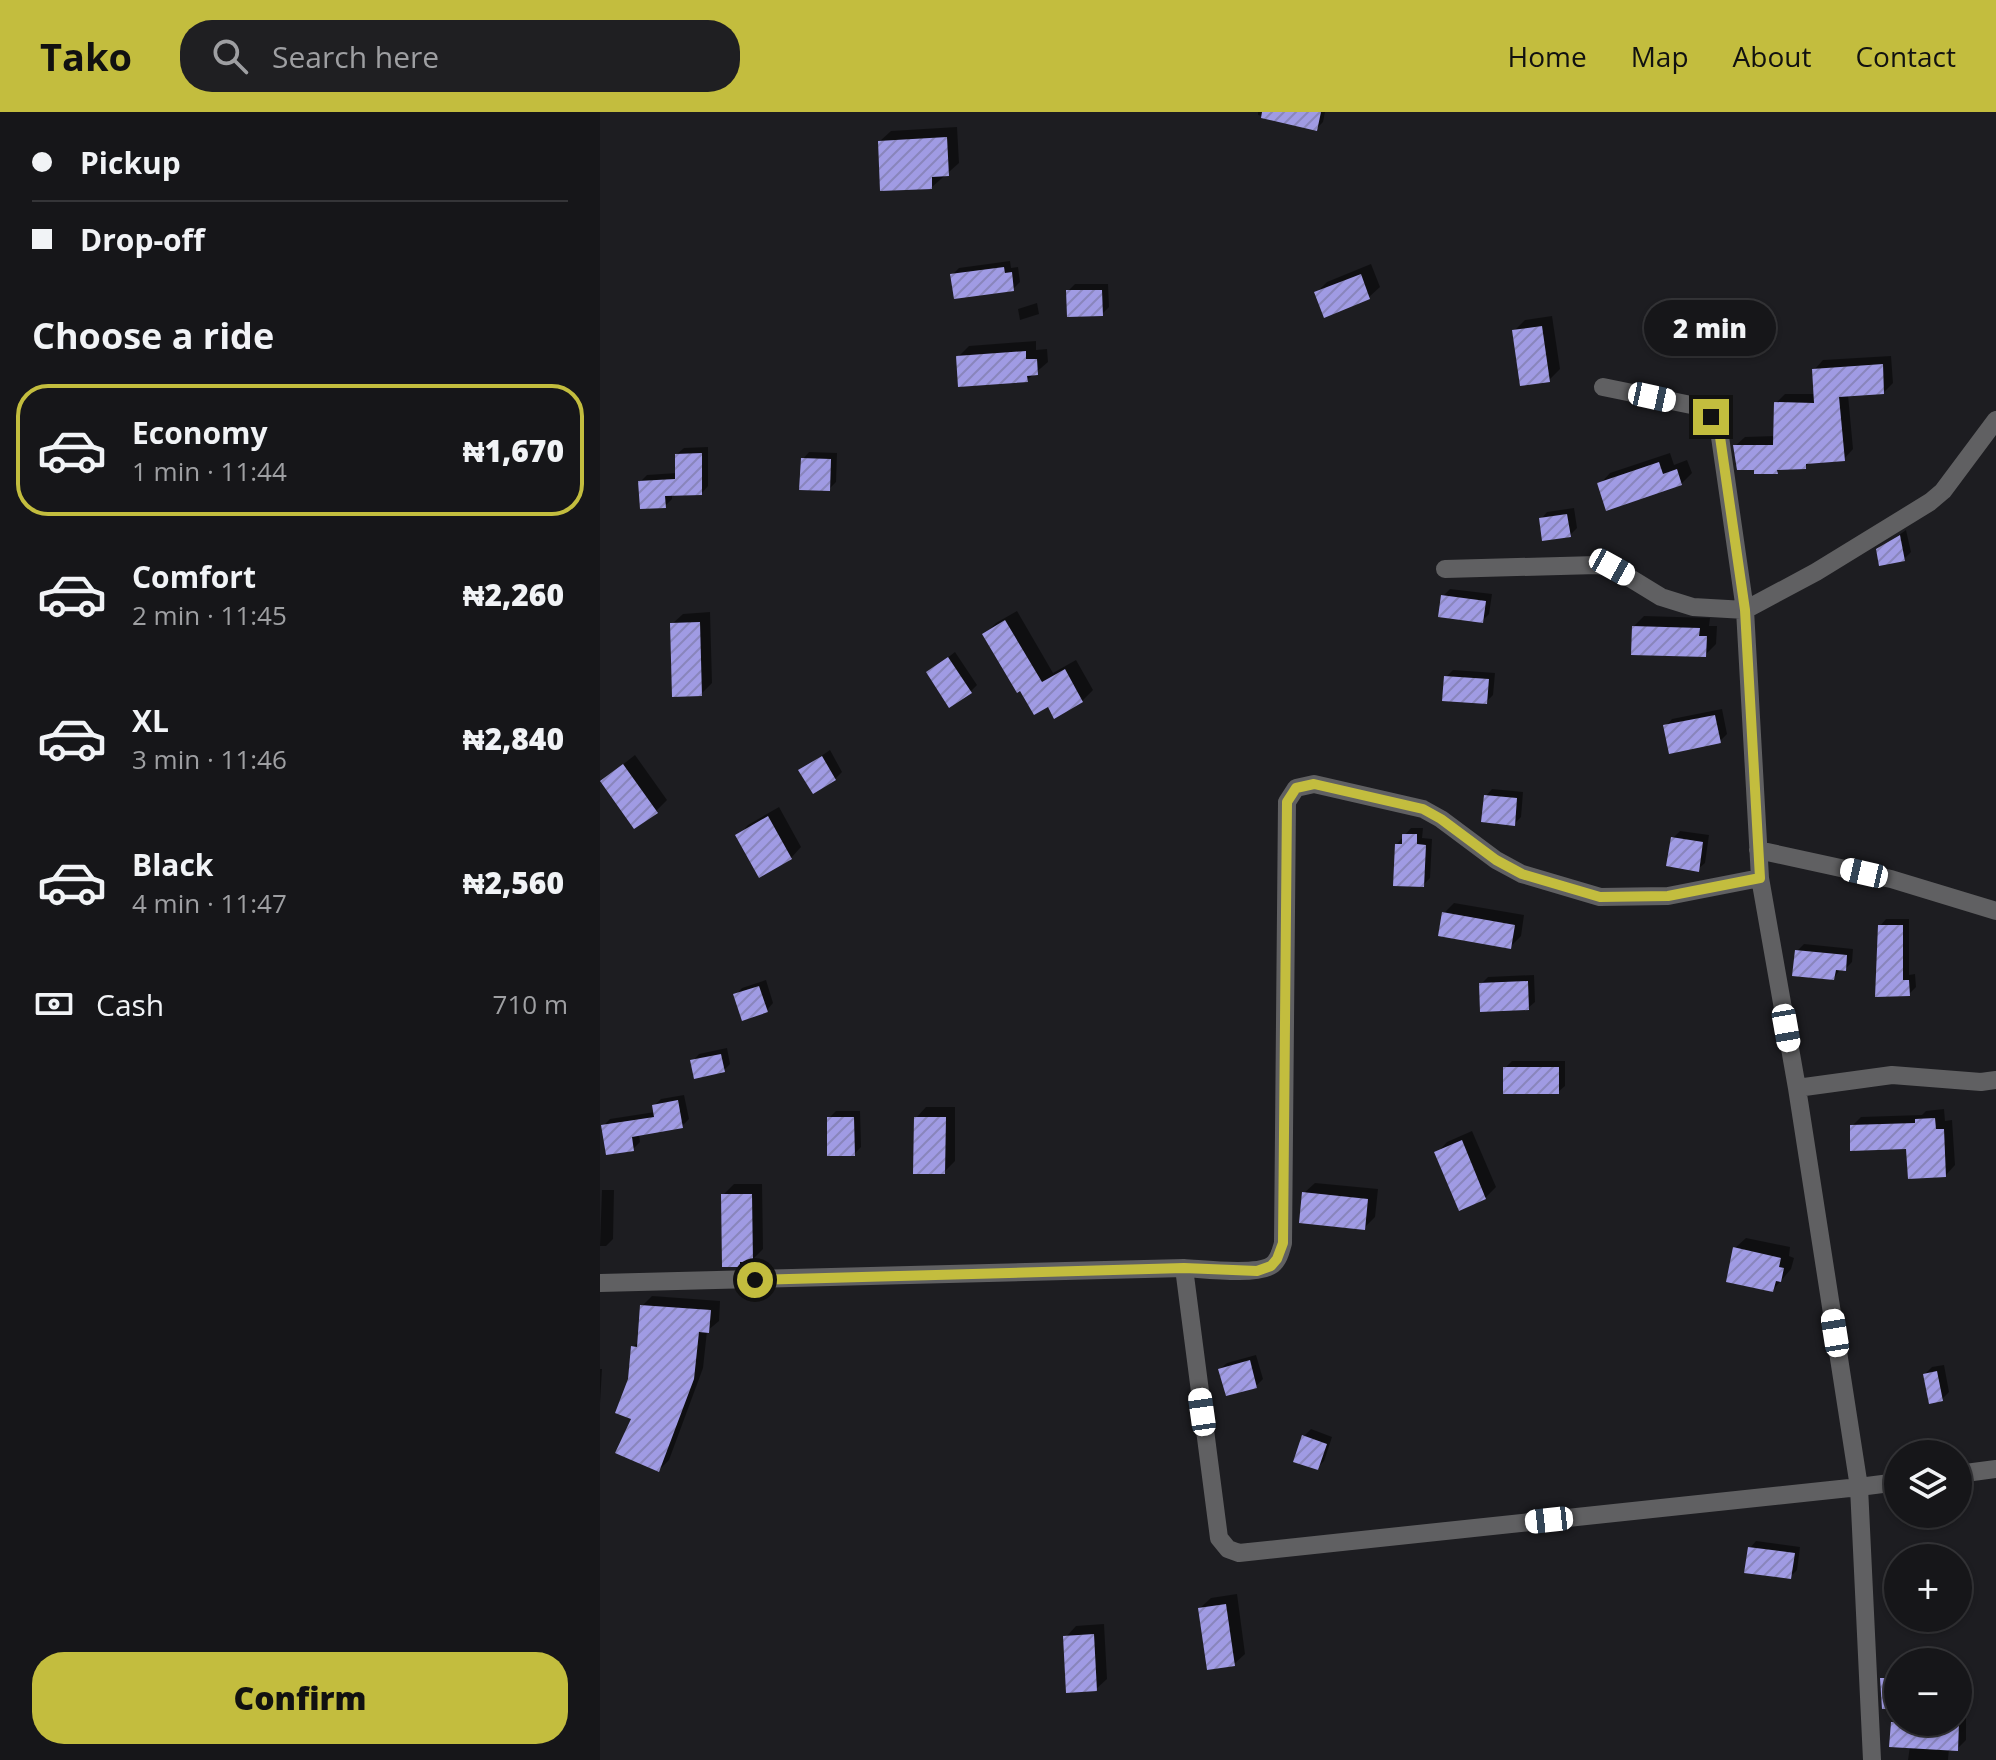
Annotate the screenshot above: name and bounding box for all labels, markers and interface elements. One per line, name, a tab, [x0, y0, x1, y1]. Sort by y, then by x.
search box	[180, 20, 740, 92]
text: Tako	[40, 30, 132, 82]
icon: search	[208, 34, 252, 78]
text: Search here	[272, 36, 439, 77]
text: Home	[1508, 37, 1587, 75]
text: Map	[1631, 37, 1689, 75]
text: About	[1733, 37, 1811, 75]
text: Contact	[1855, 37, 1956, 75]
text: Pickup	[80, 142, 181, 183]
text: Drop-off	[80, 219, 205, 260]
callout: 2 min	[1645, 301, 1777, 357]
text: 2 min	[1673, 310, 1747, 346]
text: Choose a ride	[32, 311, 274, 360]
car	[1626, 380, 1678, 414]
route end	[1693, 399, 1729, 435]
text: Economy	[132, 412, 268, 453]
icon: car	[36, 414, 108, 486]
text: ₦1,670	[463, 430, 564, 471]
text: 1 min · 11:44	[132, 453, 287, 489]
car	[1585, 545, 1639, 589]
text: Comfort	[132, 556, 256, 597]
icon: car	[36, 558, 108, 630]
text: ₦2,260	[463, 574, 564, 615]
text: 2 min · 11:45	[132, 597, 287, 633]
text: XL	[132, 700, 169, 741]
icon: car	[36, 702, 108, 774]
text: ₦2,840	[463, 718, 564, 759]
text: 3 min · 11:46	[132, 741, 287, 777]
text: Black	[132, 844, 213, 885]
icon: car	[36, 846, 108, 918]
car	[1838, 856, 1890, 890]
text: ₦2,560	[463, 862, 564, 903]
text: 4 min · 11:47	[132, 885, 287, 921]
icon: cash	[32, 982, 76, 1026]
text: Cash	[96, 984, 164, 1025]
text: 710 m	[493, 986, 568, 1022]
car	[1770, 1002, 1802, 1054]
route start	[737, 1262, 773, 1298]
car	[1819, 1307, 1851, 1359]
car	[1187, 1387, 1217, 1437]
map controls	[1884, 1440, 1972, 1736]
button: layers	[1884, 1440, 1972, 1528]
car	[1524, 1506, 1574, 1534]
button: +	[1884, 1544, 1972, 1632]
button: −	[1884, 1648, 1972, 1736]
button: Confirm	[32, 1652, 568, 1744]

